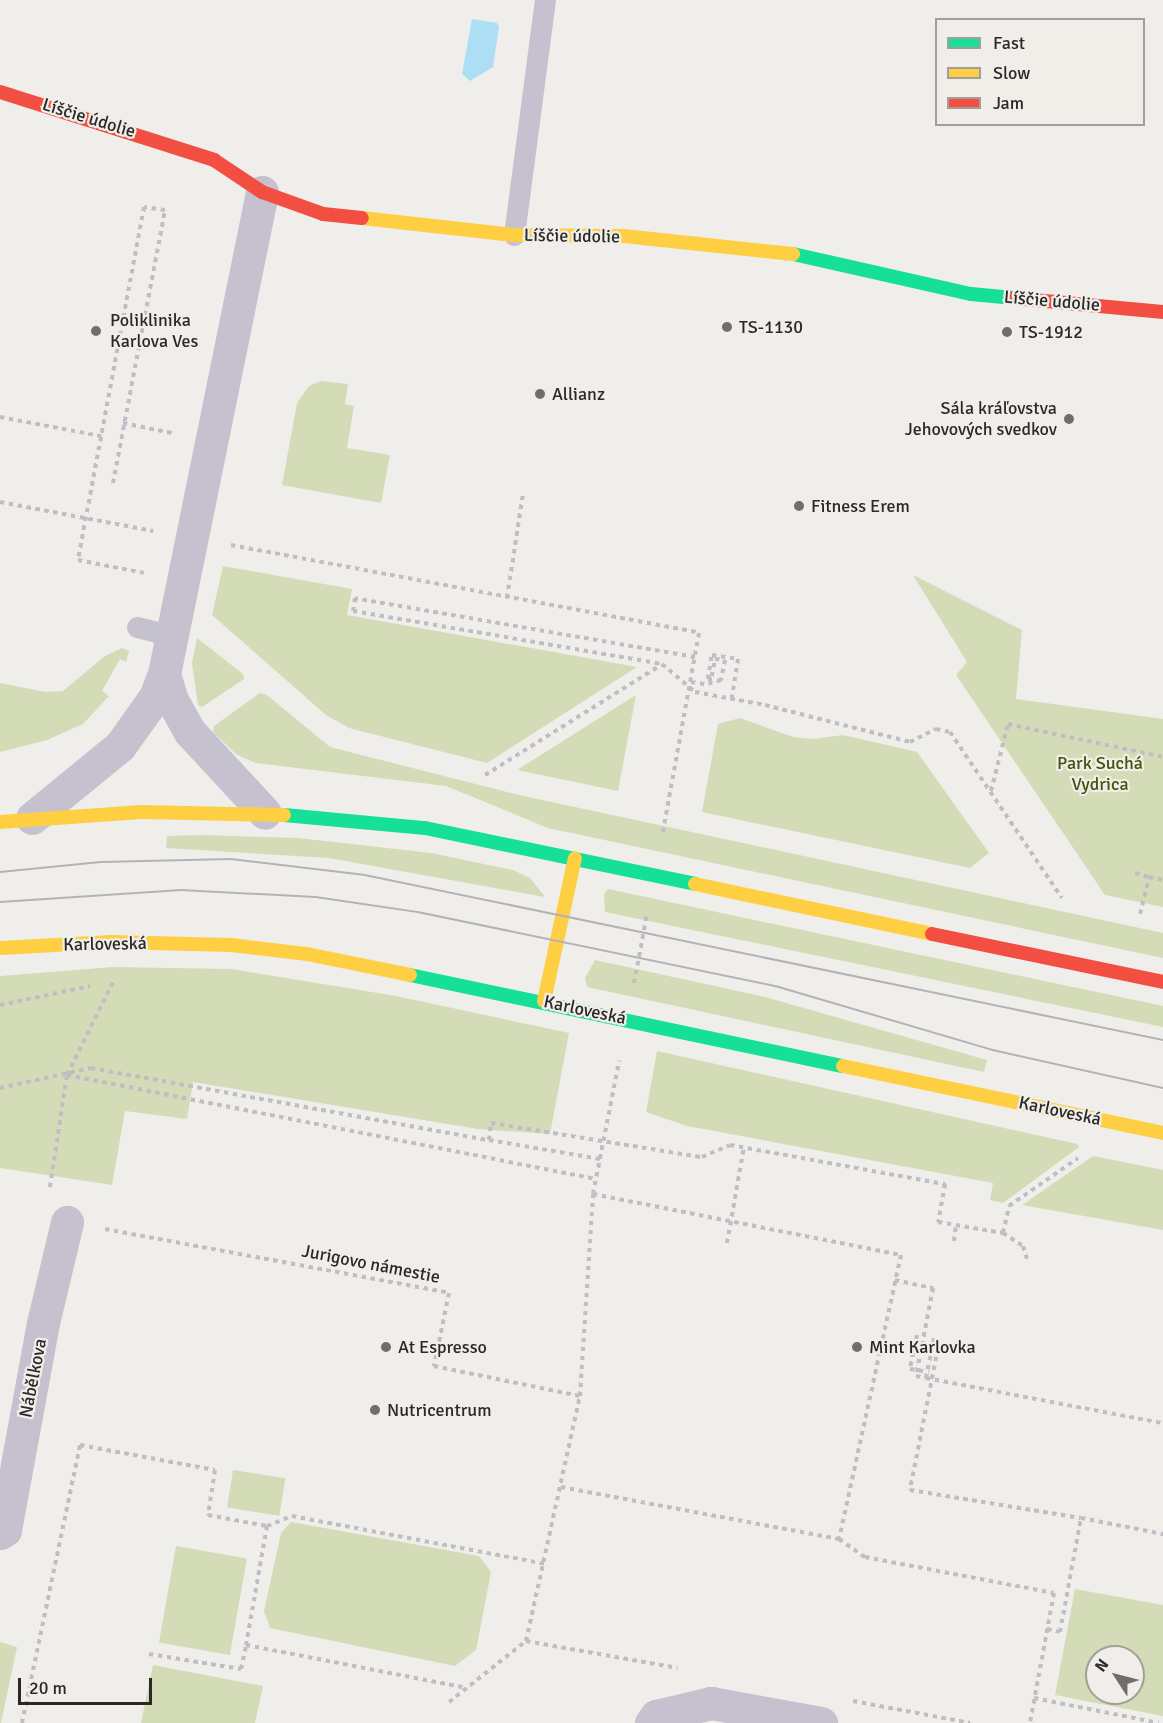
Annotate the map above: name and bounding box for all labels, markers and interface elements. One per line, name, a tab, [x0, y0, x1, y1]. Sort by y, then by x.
legend	[935, 18, 1145, 126]
text: Fast	[993, 32, 1025, 54]
text: Slow	[993, 62, 1030, 84]
text: Jam	[993, 92, 1024, 114]
street label: Líščie údolie	[40, 94, 138, 142]
street label: Líščie údolie	[524, 224, 620, 248]
street label: Líščie údolie	[1003, 286, 1101, 316]
place label: Poliklinika Karlova Ves	[110, 310, 198, 352]
place label: TS-1130	[739, 316, 803, 338]
marker: TS-1130	[720, 320, 734, 334]
place label: TS-1912	[1019, 321, 1083, 343]
marker: Poliklinika Karlova Ves	[87, 322, 105, 340]
marker: TS-1912	[1000, 325, 1014, 339]
place label: Allianz	[552, 383, 605, 405]
marker: Allianz	[533, 387, 547, 401]
place label: Sála kráľovstva Jehovových svedkov	[905, 398, 1057, 440]
marker: Sála kráľovstva Jehovových svedkov	[1062, 412, 1076, 426]
place label: Fitness Erem	[811, 495, 910, 517]
marker: Fitness Erem	[792, 499, 806, 513]
park label: Park Suchá Vydrica	[1057, 753, 1143, 795]
street label: Karloveská	[63, 932, 147, 956]
street label: Karloveská	[542, 991, 628, 1029]
street label: Karloveská	[1017, 1092, 1103, 1130]
street label: Jurigovo námestie	[300, 1240, 442, 1288]
place label: At Espresso	[398, 1336, 487, 1358]
place label: Mint Karlovka	[869, 1336, 976, 1358]
street label: Nábělkova	[15, 1337, 51, 1419]
marker: At Espresso	[379, 1340, 393, 1354]
marker: Mint Karlovka	[850, 1340, 864, 1354]
place label: Nutricentrum	[387, 1399, 492, 1421]
marker: Nutricentrum	[368, 1403, 382, 1417]
north arrow	[1085, 1645, 1145, 1705]
text: N	[1091, 1655, 1113, 1676]
scale bar	[21, 1666, 154, 1704]
text: 20 m	[29, 1677, 67, 1699]

